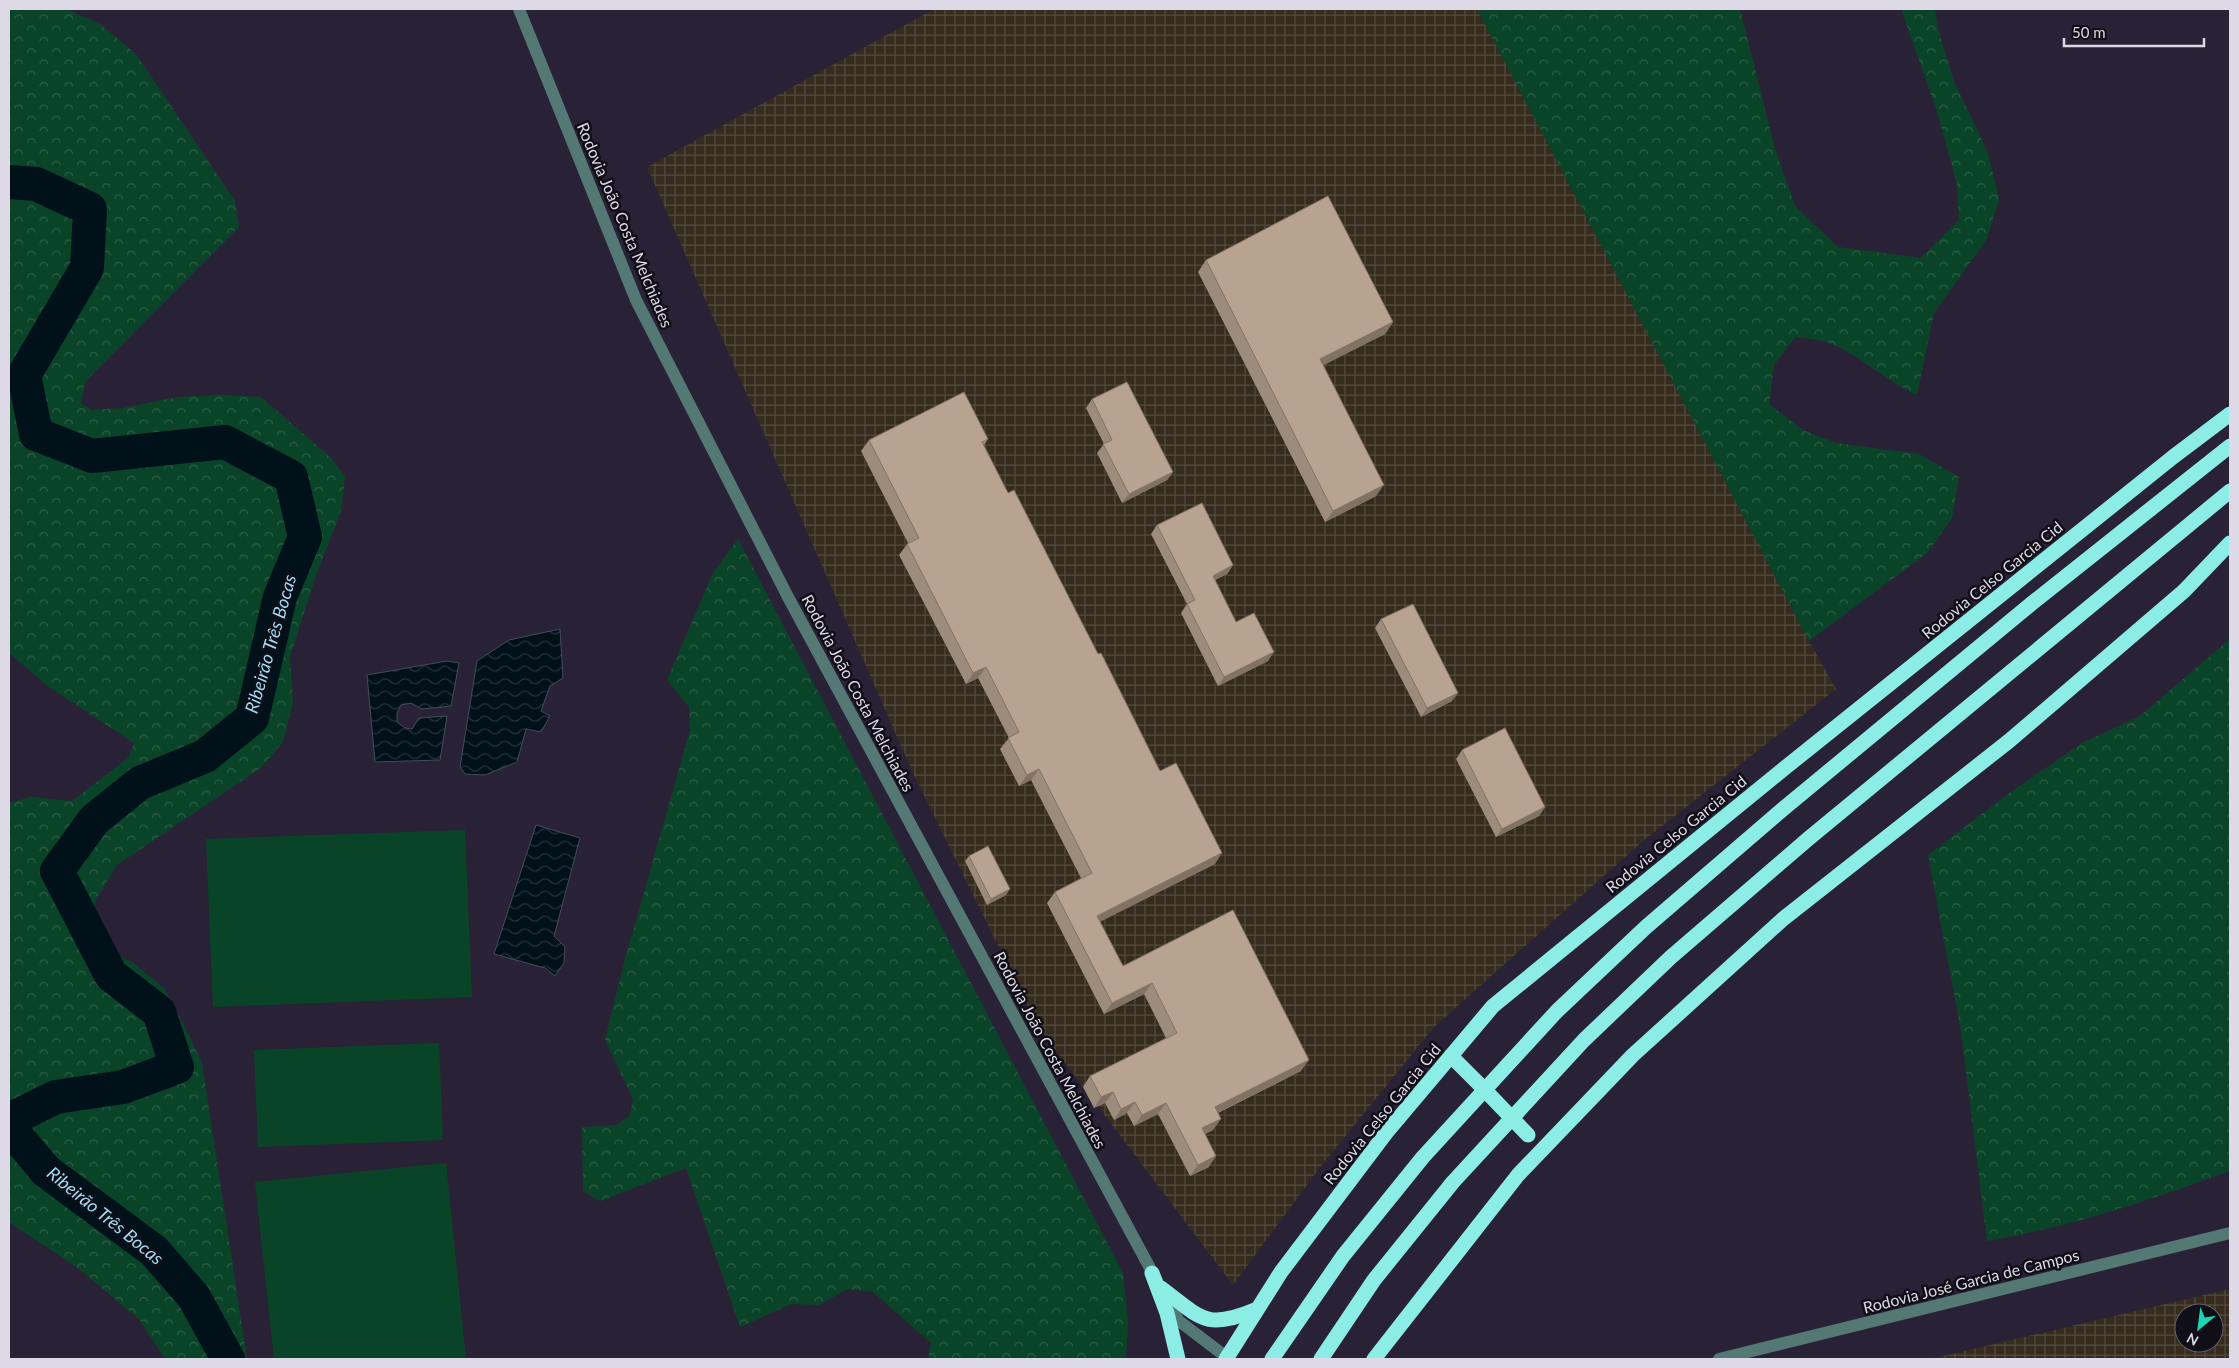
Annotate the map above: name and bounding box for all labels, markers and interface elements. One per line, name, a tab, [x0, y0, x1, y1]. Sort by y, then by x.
scale bar	[2064, 15, 2204, 47]
text: 50 m	[2072, 23, 2106, 41]
street label: Rodovia João Costa Melchiades	[574, 120, 677, 330]
street label: Rodovia Celso Garcia Cid	[1918, 517, 2066, 642]
water label: Ribeirão Três Bocas	[240, 572, 300, 716]
street label: Rodovia João Costa Melchiades	[798, 591, 919, 795]
street label: Rodovia Celso Garcia Cid	[1602, 771, 1750, 896]
street label: Rodovia João Costa Melchiades	[990, 948, 1111, 1152]
street label: Rodovia Celso Garcia Cid	[1319, 1040, 1444, 1188]
water label: Ribeirão Três Bocas	[43, 1162, 168, 1269]
street label: Rodovia José Garcia de Campos	[1861, 1244, 2081, 1317]
north arrow	[2174, 1303, 2224, 1353]
text: N	[2184, 1330, 2201, 1350]

